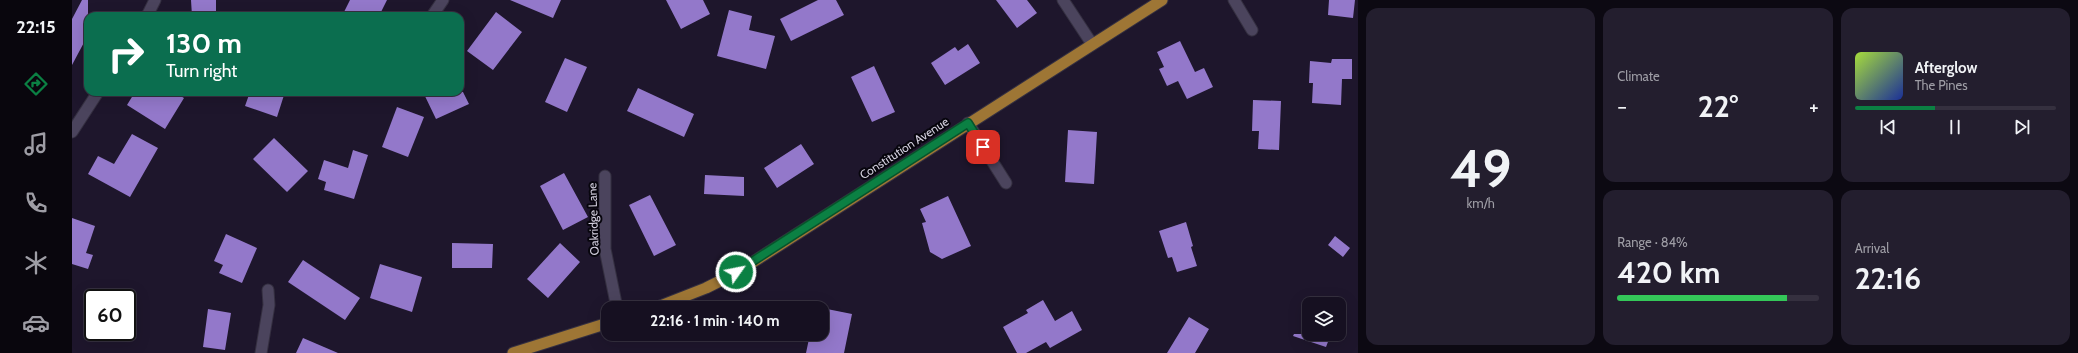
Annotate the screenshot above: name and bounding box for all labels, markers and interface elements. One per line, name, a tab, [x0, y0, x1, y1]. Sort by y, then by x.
text: 22:15	[16, 16, 56, 38]
text: 130 m	[166, 26, 242, 60]
icon: right	[100, 28, 152, 80]
text: Afterglow	[1915, 59, 1977, 77]
text: Turn right	[166, 60, 237, 82]
text: Climate	[1617, 68, 1660, 84]
icon: directions	[22, 70, 50, 98]
text: The Pines	[1915, 77, 1968, 93]
text: 22°	[1698, 88, 1738, 125]
text: −	[1617, 93, 1627, 120]
text: +	[1809, 93, 1819, 120]
street label: Constitution Avenue	[857, 114, 951, 182]
icon: previous	[1877, 116, 1899, 138]
icon: pause	[1944, 116, 1966, 138]
icon: next	[2011, 116, 2033, 138]
icon: music	[22, 130, 50, 158]
pin	[966, 130, 1000, 164]
icon: arrive	[972, 136, 994, 158]
text: 49	[1450, 137, 1511, 200]
street label: Oakridge Lane	[584, 182, 602, 256]
icon: phone	[22, 189, 50, 217]
text: km/h	[1466, 195, 1495, 211]
text: Range · 84%	[1617, 234, 1688, 250]
text: Arrival	[1855, 240, 1889, 256]
icon: climate	[22, 249, 50, 277]
position arrow	[715, 251, 757, 293]
text: 420 km	[1617, 254, 1720, 291]
text: 22:16	[1855, 260, 1921, 297]
speed limit sign: 60	[84, 289, 136, 341]
map controls	[1302, 297, 1346, 341]
button: layers	[1302, 297, 1346, 341]
icon: car	[22, 309, 50, 337]
text: 22:16 · 1 min · 140 m	[650, 312, 780, 330]

